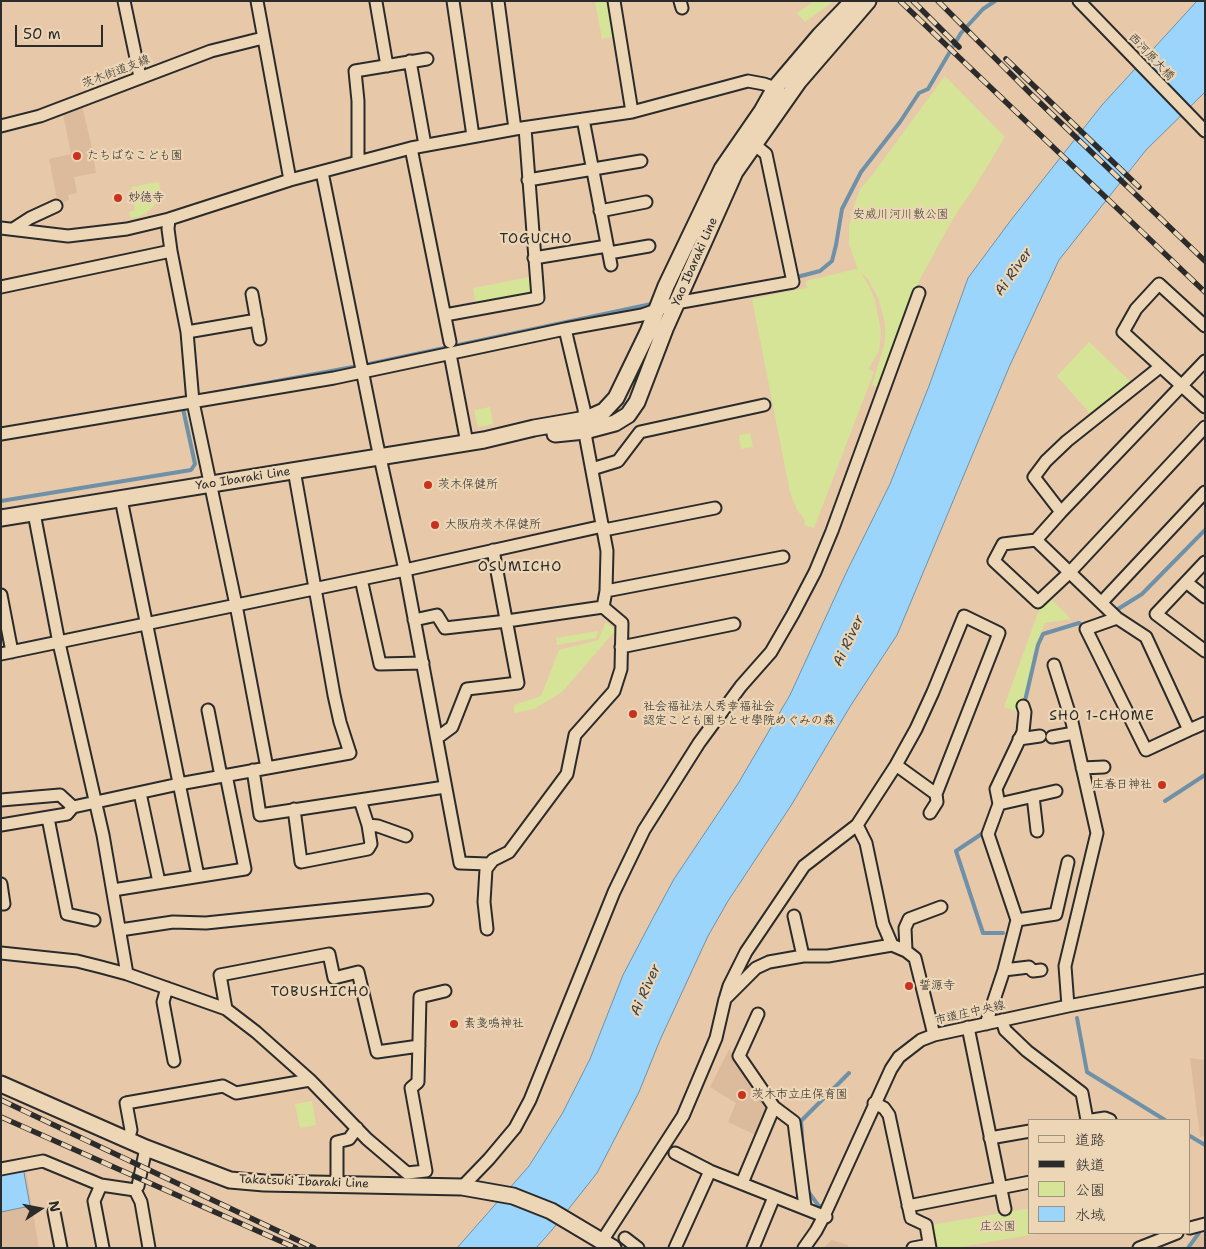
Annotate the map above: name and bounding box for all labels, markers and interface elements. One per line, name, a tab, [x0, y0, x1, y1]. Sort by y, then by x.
scale bar	[18, 15, 105, 47]
text: 50 m	[23, 24, 61, 44]
street label: 西河原大橋	[1125, 30, 1177, 84]
street label: 茨木街道支線	[80, 52, 152, 92]
place label: たちばなこども園	[87, 149, 183, 163]
marker: たちばなこども園	[71, 150, 83, 162]
place label: 妙徳寺	[128, 191, 164, 205]
marker: 妙徳寺	[112, 192, 124, 204]
park label: 安威川河川敷公園	[853, 208, 949, 222]
street label: Yao Ibaraki Line	[669, 215, 721, 309]
district label: TOGUCHO	[499, 231, 573, 247]
water label: Ai River	[991, 245, 1037, 299]
street label: Yao Ibaraki Line	[195, 464, 291, 494]
place label: 茨木保健所	[438, 478, 498, 492]
marker: 茨木保健所	[422, 479, 434, 491]
place label: 大阪府茨木保健所	[445, 518, 541, 532]
marker: 大阪府茨木保健所	[429, 519, 441, 531]
district label: OSUMICHO	[477, 559, 563, 575]
water label: Ai River	[830, 613, 868, 669]
place label: 社会福祉法人秀幸福祉会 認定こども園ちとせ學院めぐみの森	[643, 700, 835, 728]
marker: 社会福祉法人秀幸福祉会 認定こども園ちとせ學院めぐみの森	[627, 708, 639, 720]
district label: SHO 1-CHOME	[1048, 708, 1156, 724]
place label: 庄春日神社	[1092, 778, 1152, 792]
marker: 庄春日神社	[1156, 779, 1168, 791]
water label: Ai River	[627, 962, 665, 1018]
place label: 誓源寺	[919, 979, 955, 993]
marker: 誓源寺	[903, 980, 915, 992]
district label: TOBUSHICHO	[269, 984, 371, 1000]
street label: 市道庄中央線	[933, 998, 1007, 1028]
place label: 素戔嗚神社	[464, 1017, 524, 1031]
marker: 素戔嗚神社	[448, 1018, 460, 1030]
place label: 茨木市立庄保育園	[752, 1088, 848, 1102]
marker: 茨木市立庄保育園	[736, 1089, 748, 1101]
legend	[1028, 1119, 1191, 1234]
text: 道路	[1075, 1130, 1105, 1150]
text: 鉄道	[1075, 1155, 1105, 1175]
street label: Takatsuki Ibaraki Line	[239, 1173, 369, 1191]
text: 公園	[1075, 1180, 1105, 1200]
north arrow	[15, 1184, 65, 1234]
text: N	[45, 1199, 65, 1213]
text: 水域	[1075, 1205, 1105, 1225]
park label: 庄公園	[980, 1220, 1016, 1234]

